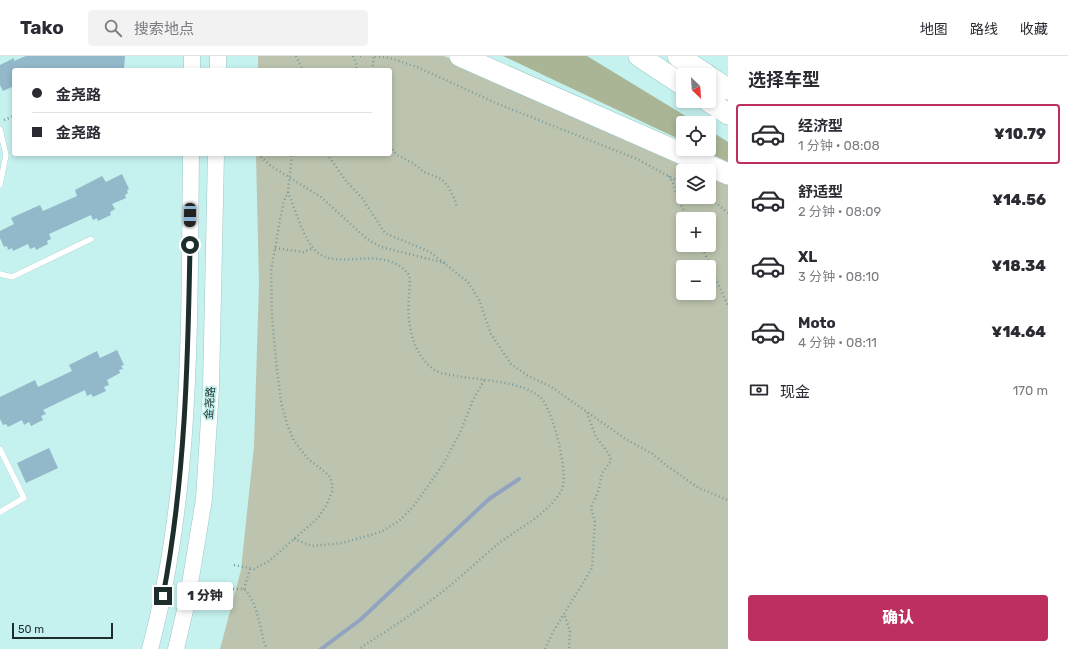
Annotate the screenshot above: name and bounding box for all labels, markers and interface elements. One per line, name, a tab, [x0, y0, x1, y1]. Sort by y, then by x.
search box	[88, 10, 368, 46]
text: Tako	[20, 16, 64, 39]
icon: search	[102, 17, 124, 39]
text: 搜索地点	[134, 20, 194, 38]
text: 地图	[920, 21, 948, 38]
text: 路线	[970, 21, 998, 38]
text: 收藏	[1020, 21, 1048, 38]
north arrow	[676, 68, 716, 108]
map controls	[676, 68, 716, 300]
text: 选择车型	[748, 69, 820, 91]
text: 金尧路	[56, 86, 101, 104]
button: locate	[676, 116, 716, 156]
icon: car	[750, 116, 786, 152]
text: 经济型	[798, 117, 843, 135]
text: 金尧路	[56, 124, 101, 142]
text: ¥10.79	[994, 125, 1046, 143]
text: 1 分钟 · 08:08	[798, 138, 880, 153]
button: layers	[676, 164, 716, 204]
icon: car	[750, 182, 786, 218]
text: 舒适型	[798, 183, 843, 201]
text: ¥14.56	[992, 191, 1046, 209]
car	[184, 203, 196, 227]
text: 2 分钟 · 08:09	[798, 204, 881, 219]
button: +	[676, 212, 716, 252]
route start	[181, 236, 199, 254]
icon: car	[750, 248, 786, 284]
text: XL	[798, 248, 817, 266]
text: ¥18.34	[992, 257, 1046, 275]
button: −	[676, 260, 716, 300]
text: 3 分钟 · 08:10	[798, 269, 879, 284]
icon: car	[750, 314, 786, 350]
text: Moto	[798, 314, 836, 332]
text: ¥14.64	[992, 323, 1046, 341]
text: 4 分钟 · 08:11	[798, 335, 877, 350]
icon: cash	[748, 379, 770, 401]
text: 现金	[780, 383, 810, 401]
text: 170 m	[1013, 383, 1048, 398]
street label: 金尧路	[202, 386, 218, 420]
callout: 1 分钟	[177, 582, 233, 610]
route end	[154, 587, 172, 605]
text: 1 分钟	[187, 588, 223, 603]
button: 确认	[748, 595, 1048, 641]
scale bar	[12, 621, 113, 640]
text: 50 m	[18, 623, 44, 636]

